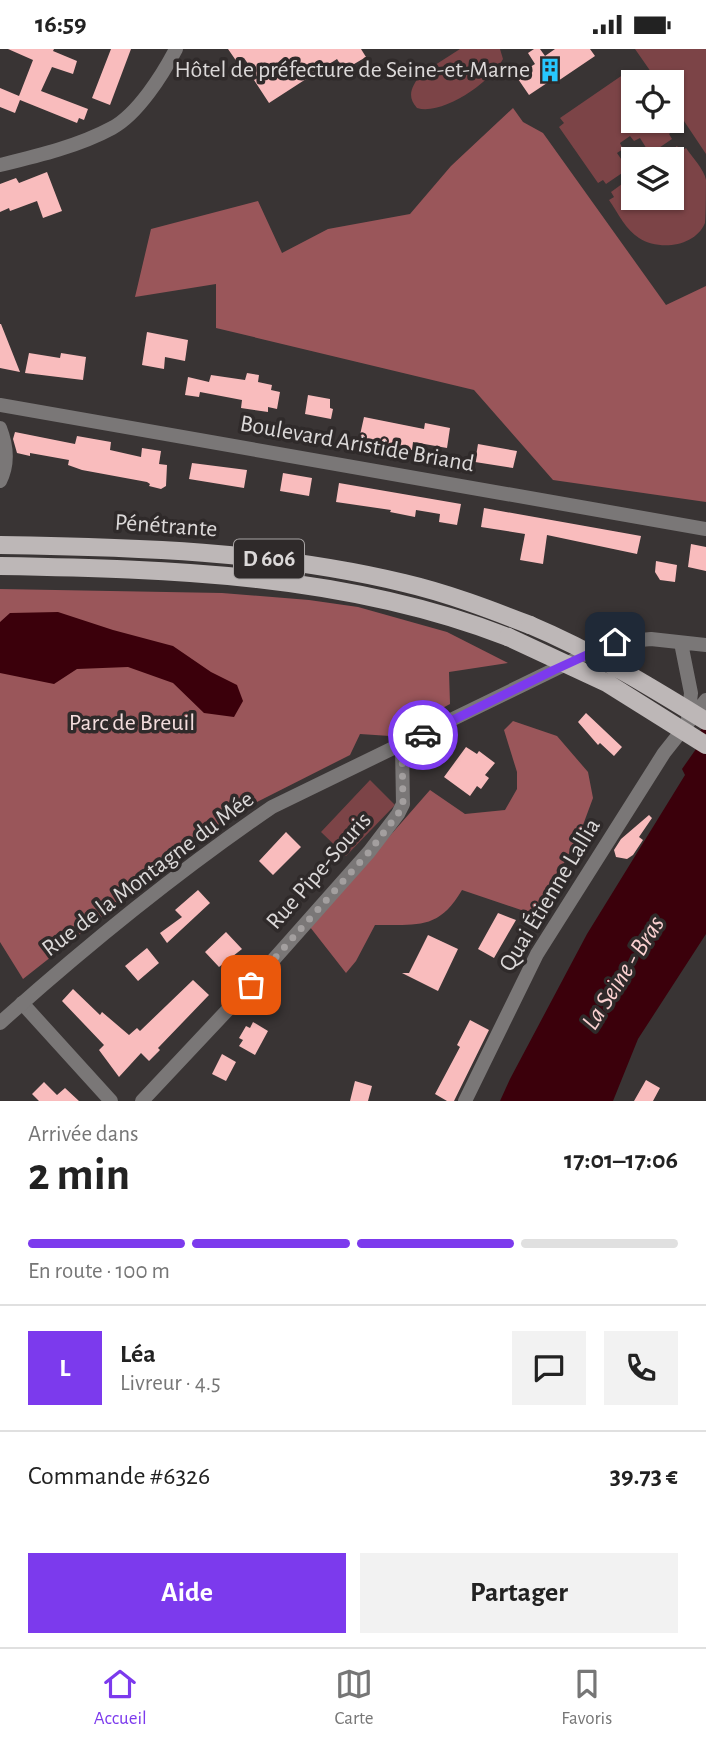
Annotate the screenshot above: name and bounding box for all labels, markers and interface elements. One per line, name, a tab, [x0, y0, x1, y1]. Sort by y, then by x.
text: 16:59	[35, 11, 87, 37]
building icon: Hôtel de préfecture de Seine-et-Marne	[536, 56, 564, 84]
place label: Hôtel de préfecture de Seine-et-Marne	[174, 58, 530, 82]
map controls	[621, 70, 684, 210]
button: locate	[621, 70, 684, 133]
button: layers	[621, 147, 684, 210]
street label: Boulevard Aristide Briand	[238, 412, 476, 476]
street label: Pénétrante	[114, 510, 218, 542]
road number: D 606	[234, 539, 304, 579]
pin	[585, 612, 645, 672]
icon: home	[596, 623, 634, 661]
courier	[388, 700, 458, 770]
park label: Parc de Breuil	[69, 711, 195, 735]
icon: car	[404, 716, 442, 754]
street label: Rue de la Montagne du Mée	[38, 787, 258, 961]
street label: Rue Pipe-Souris	[262, 808, 376, 934]
street label: Quai Étienne Lallia	[493, 813, 605, 976]
water label: La Seine - Bras	[577, 912, 669, 1034]
pin	[221, 955, 281, 1015]
icon: bag	[232, 966, 270, 1004]
text: Arrivée dans	[28, 1123, 139, 1146]
text: 17:01–17:06	[564, 1147, 678, 1173]
text: 2 min	[28, 1152, 130, 1198]
text: En route · 100 m	[28, 1260, 170, 1283]
button: chat	[512, 1331, 586, 1405]
button: phone	[604, 1331, 678, 1405]
text: Léa	[120, 1341, 156, 1367]
text: L	[59, 1355, 71, 1381]
text: Livreur · 4.5	[120, 1372, 221, 1395]
text: Commande #6326	[28, 1463, 210, 1489]
text: 39.73 €	[610, 1463, 678, 1489]
button: Aide	[28, 1553, 346, 1633]
button: Partager	[360, 1553, 678, 1633]
tab: Accueil	[94, 1665, 147, 1730]
tab: Carte	[334, 1665, 374, 1730]
tab: Favoris	[561, 1665, 612, 1730]

